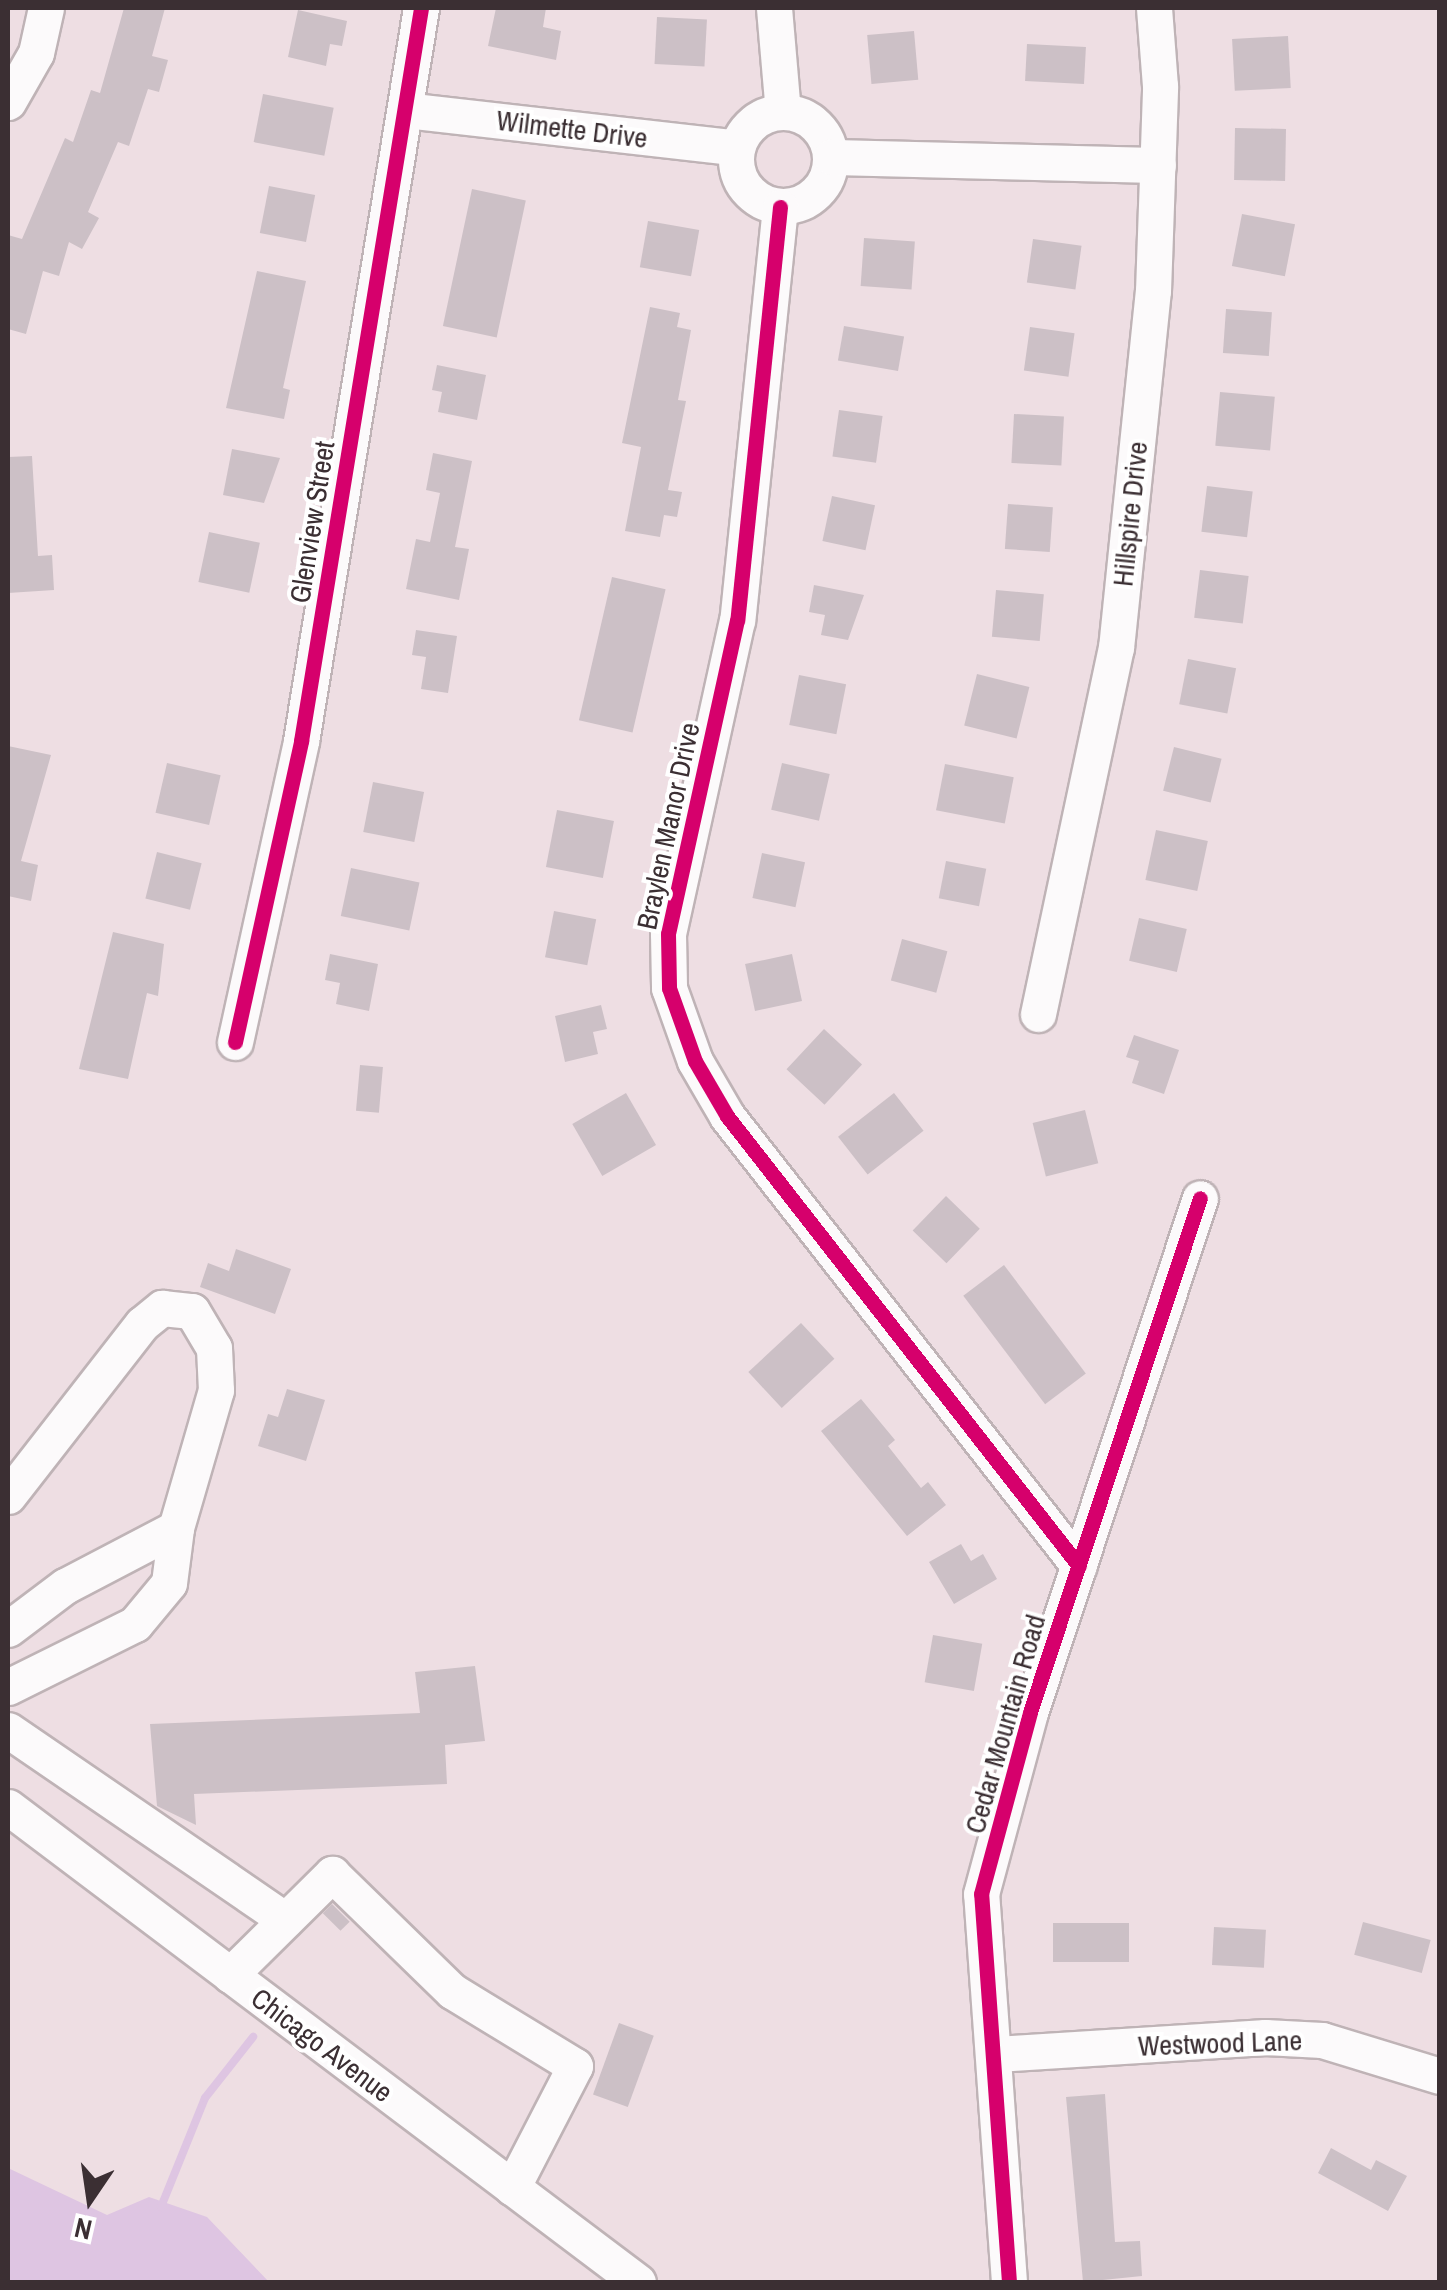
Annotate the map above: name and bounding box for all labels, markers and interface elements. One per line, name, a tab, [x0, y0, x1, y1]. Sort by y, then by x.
street label: Wilmette Drive	[495, 103, 649, 155]
street label: Glenview Street	[283, 439, 341, 605]
street label: Hillspire Drive	[1106, 440, 1154, 588]
street label: Braylen Manor Drive	[630, 720, 706, 932]
street label: Cedar Mountain Road	[958, 1611, 1052, 1837]
street label: Chicago Avenue	[244, 1981, 400, 2109]
street label: Westwood Lane	[1137, 2023, 1303, 2063]
north arrow	[40, 2150, 140, 2250]
text: N	[71, 2209, 96, 2250]

